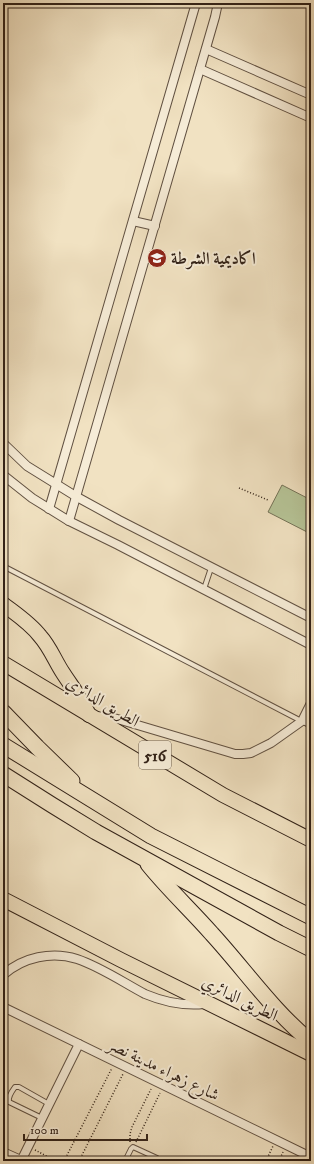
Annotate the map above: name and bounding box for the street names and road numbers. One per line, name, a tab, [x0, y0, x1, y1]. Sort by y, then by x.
street label: الطريق الدائري	[61, 671, 144, 734]
road number: 516	[139, 741, 171, 769]
street label: الطريق الدائري	[197, 971, 282, 1029]
street label: شارع زهراء مدينة نصر	[102, 1033, 223, 1108]

